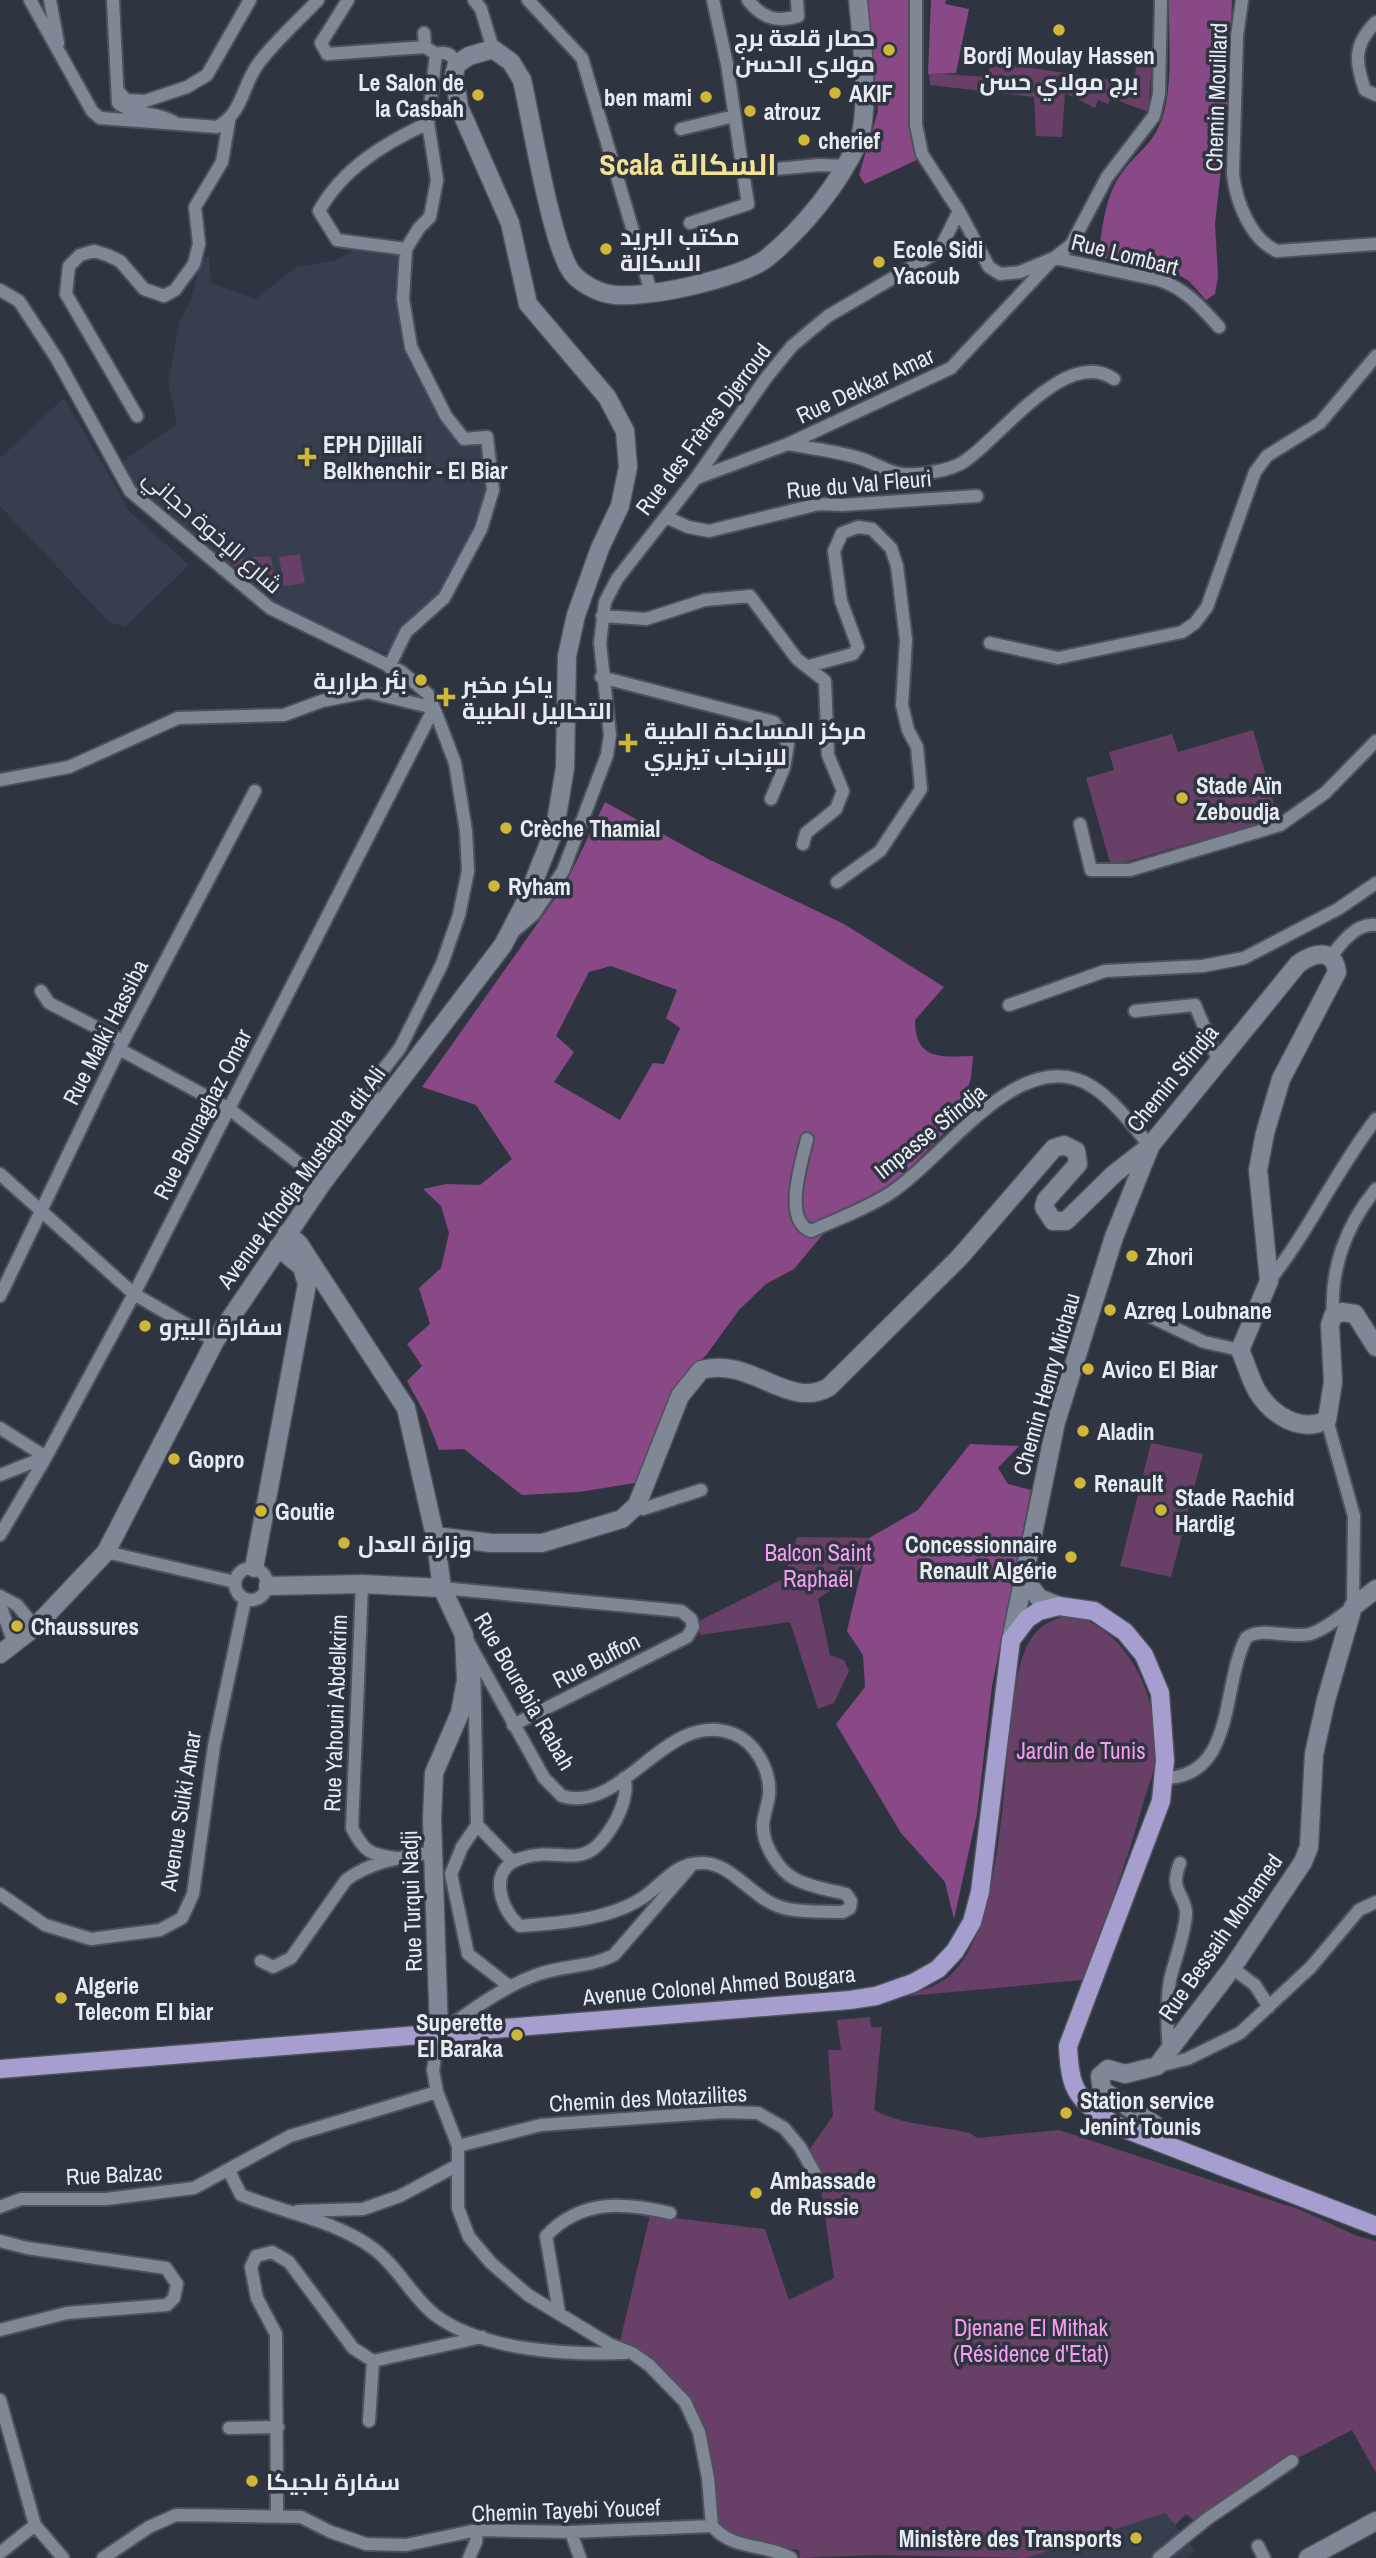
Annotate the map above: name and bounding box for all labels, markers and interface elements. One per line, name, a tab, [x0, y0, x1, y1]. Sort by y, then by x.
place label: حصار قلعة برج مولاي الحسن	[734, 22, 875, 83]
marker: Bordj Moulay Hassen برج مولاي حسن	[1051, 22, 1067, 38]
street label: Chemin Mouillard	[1198, 22, 1234, 172]
place label: Bordj Moulay Hassen برج مولاي حسن	[963, 40, 1155, 101]
marker: حصار قلعة برج مولاي الحسن	[881, 42, 897, 58]
place label: Le Salon de la Casbah	[358, 67, 464, 124]
place label: AKIF	[849, 78, 893, 109]
place label: ben mami	[604, 82, 692, 113]
marker: AKIF	[827, 85, 843, 101]
marker: Le Salon de la Casbah	[470, 87, 486, 103]
marker: ben mami	[698, 89, 714, 105]
place label: atrouz	[764, 96, 821, 127]
marker: atrouz	[742, 103, 758, 119]
place label: cherief	[818, 125, 881, 156]
marker: cherief	[796, 132, 812, 148]
district label: Scala السكالة	[599, 144, 777, 184]
place label: مكتب البريد السكالة	[620, 221, 740, 278]
street label: Rue Lombart	[1068, 226, 1182, 282]
place label: Ecole Sidi Yacoub	[893, 234, 983, 291]
marker: مكتب البريد السكالة	[598, 241, 614, 257]
marker: Ecole Sidi Yacoub	[871, 254, 887, 270]
street label: Rue des Frères Djerroud	[628, 337, 778, 521]
street label: Rue Dekkar Amar	[791, 339, 940, 430]
place label: EPH Djillali Belkhenchir - El Biar	[323, 429, 508, 486]
marker: EPH Djillali Belkhenchir - El Biar	[297, 447, 317, 467]
street label: شارع الإخوة حجاني	[135, 462, 289, 603]
street label: Rue du Val Fleuri	[785, 462, 933, 506]
place label: بئر طرارية	[313, 665, 407, 696]
place label: ياكر مخبر التحاليل الطبية	[461, 669, 612, 726]
marker: بئر طرارية	[413, 672, 429, 688]
marker: ياكر مخبر التحاليل الطبية	[436, 687, 456, 707]
place label: مركز المساعدة الطبية للإنجاب تيزيري	[644, 715, 867, 776]
marker: مركز المساعدة الطبية للإنجاب تيزيري	[618, 733, 638, 753]
place label: Stade Aïn Zeboudja	[1196, 770, 1282, 827]
marker: Stade Aïn Zeboudja	[1174, 790, 1190, 806]
place label: Crèche Thamial	[520, 813, 660, 844]
marker: Crèche Thamial	[498, 820, 514, 836]
place label: Ryham	[508, 871, 571, 902]
marker: Ryham	[486, 878, 502, 894]
street label: Rue Malki Hassiba	[55, 954, 155, 1110]
street label: Chemin Sfindja	[1119, 1017, 1225, 1138]
street label: Rue Bounaghaz Omar	[146, 1023, 259, 1205]
street label: Avenue Khodja Mustapha dit Ali	[209, 1059, 392, 1295]
street label: Impasse Sfindja	[868, 1076, 993, 1186]
place label: Zhori	[1146, 1241, 1193, 1272]
marker: Zhori	[1124, 1248, 1140, 1264]
street label: Chemin Henry Michau	[1005, 1289, 1087, 1479]
place label: Azreq Loubnane	[1124, 1295, 1272, 1326]
marker: Azreq Loubnane	[1102, 1302, 1118, 1318]
place label: سفارة البيرو	[159, 1311, 283, 1342]
marker: سفارة البيرو	[137, 1318, 153, 1334]
place label: Avico El Biar	[1102, 1354, 1218, 1385]
marker: Avico El Biar	[1080, 1361, 1096, 1377]
place label: Aladin	[1097, 1416, 1155, 1447]
marker: Aladin	[1075, 1423, 1091, 1439]
place label: Gopro	[188, 1444, 245, 1475]
marker: Gopro	[166, 1451, 182, 1467]
place label: Renault	[1094, 1468, 1163, 1499]
marker: Renault	[1072, 1475, 1088, 1491]
place label: Stade Rachid Hardig	[1175, 1482, 1295, 1539]
place label: Goutie	[275, 1496, 335, 1527]
marker: Stade Rachid Hardig	[1153, 1502, 1169, 1518]
marker: Goutie	[253, 1503, 269, 1519]
place label: وزارة العدل	[358, 1528, 472, 1559]
place label: Concessionnaire Renault Algérie	[905, 1529, 1057, 1586]
marker: وزارة العدل	[336, 1535, 352, 1551]
park label: Balcon Saint Raphaël	[765, 1537, 871, 1594]
marker: Concessionnaire Renault Algérie	[1063, 1549, 1079, 1565]
street label: Rue Bourebia Rabah	[467, 1607, 583, 1775]
place label: Chaussures	[31, 1611, 139, 1642]
street label: Rue Yahouni Abdelkrim	[316, 1614, 354, 1812]
marker: Chaussures	[9, 1618, 25, 1634]
street label: Rue Buffon	[547, 1625, 645, 1695]
street label: Avenue Suiki Amar	[152, 1728, 208, 1894]
park label: Jardin de Tunis	[1016, 1735, 1146, 1766]
street label: Rue Turqui Nadji	[393, 1830, 429, 1972]
street label: Rue Bessaih Mohamed	[1151, 1847, 1289, 2027]
street label: Avenue Colonel Ahmed Bougara	[581, 1958, 857, 2012]
place label: Algerie Telecom El biar	[75, 1970, 214, 2027]
marker: Algerie Telecom El biar	[53, 1990, 69, 2006]
place label: Superette El Baraka	[416, 2007, 504, 2064]
marker: Superette El Baraka	[509, 2027, 525, 2043]
street label: Chemin des Motazilites	[548, 2077, 748, 2119]
place label: Station service Jenint Tounis	[1080, 2085, 1214, 2142]
marker: Station service Jenint Tounis	[1058, 2105, 1074, 2121]
street label: Rue Balzac	[65, 2156, 163, 2192]
place label: Ambassade de Russie	[770, 2165, 876, 2222]
marker: Ambassade de Russie	[748, 2185, 764, 2201]
park label: Djenane El Mithak (Résidence d'Etat)	[953, 2312, 1109, 2369]
place label: سفارة بلجيكا	[266, 2466, 400, 2497]
marker: سفارة بلجيكا	[244, 2473, 260, 2489]
street label: Chemin Tayebi Youcef	[471, 2491, 662, 2529]
place label: Ministère des Transports	[899, 2523, 1122, 2554]
marker: Ministère des Transports	[1128, 2530, 1144, 2546]

